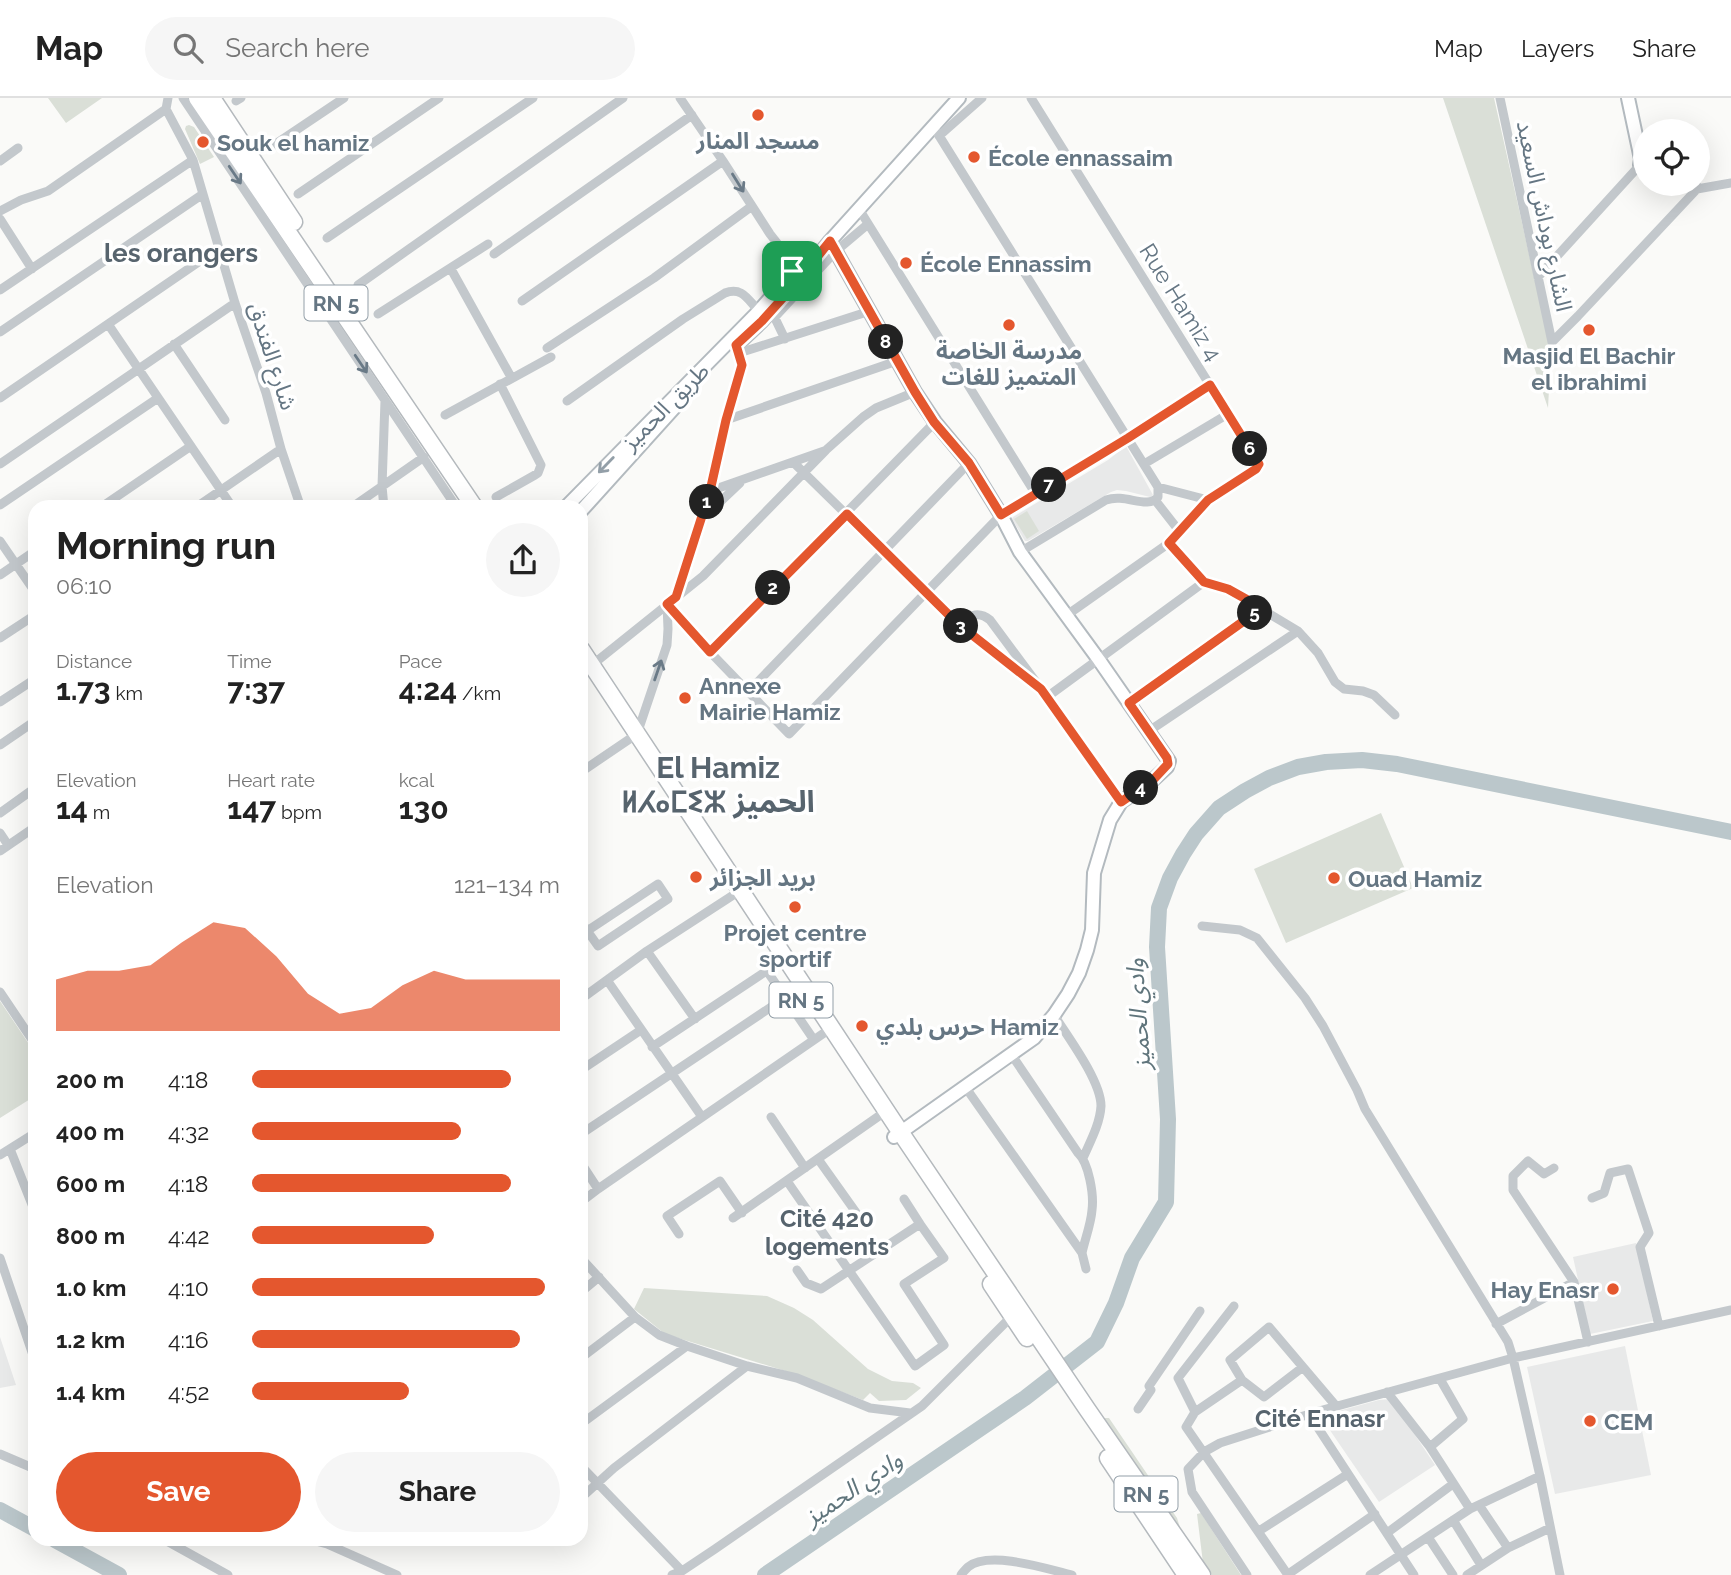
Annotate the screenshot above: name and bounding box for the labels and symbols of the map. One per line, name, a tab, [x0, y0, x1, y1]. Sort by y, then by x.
marker: مسجد المنار	[750, 107, 766, 123]
street label: الشارع بوداش السعيد	[1508, 118, 1578, 315]
place label: مسجد المنار	[695, 127, 820, 155]
place label: Souk el hamiz	[217, 129, 369, 156]
marker: Souk el hamiz	[195, 134, 211, 150]
place label: École ennassaim	[988, 144, 1173, 171]
marker: École ennassaim	[966, 149, 982, 165]
one-way arrow	[227, 165, 242, 184]
one-way arrow	[731, 173, 745, 193]
district label: les orangers	[104, 238, 258, 268]
street label: Rue Hamiz 4	[1134, 238, 1228, 366]
pin	[762, 241, 822, 301]
place label: École Ennassim	[920, 250, 1092, 277]
marker: École Ennassim	[898, 255, 914, 271]
road number: RN 5	[304, 286, 368, 320]
street label: شارع الفندق	[239, 299, 303, 414]
marker: مدرسة الخاصة المتميز للغات	[1001, 317, 1017, 333]
marker: Masjid El Bachir el ibrahimi	[1581, 322, 1597, 338]
pin: 8	[868, 324, 903, 360]
place label: مدرسة الخاصة المتميز للغات	[936, 337, 1082, 391]
place label: Masjid El Bachir el ibrahimi	[1502, 342, 1676, 395]
one-way arrow	[354, 354, 368, 373]
street label: طريق الحميز	[615, 357, 715, 457]
pin: 6	[1232, 432, 1268, 466]
one-way arrow	[597, 456, 614, 473]
pin: 7	[1032, 468, 1066, 502]
pin: 1	[690, 484, 724, 520]
pin: 2	[756, 570, 790, 606]
pin: 5	[1238, 596, 1272, 630]
pin: 3	[944, 608, 978, 644]
one-way arrow	[652, 659, 665, 681]
place label: Annexe Mairie Hamiz	[699, 672, 841, 725]
marker: Annexe Mairie Hamiz	[677, 690, 693, 706]
district label: El Hamiz ⵍⵃⴰⵎⵉⵣ الحميز	[621, 750, 815, 819]
pin: 4	[1124, 770, 1158, 806]
place label: بريد الجزائر	[709, 864, 816, 892]
place label: Ouad Hamiz	[1348, 865, 1482, 892]
marker: بريد الجزائر	[688, 869, 704, 885]
marker: Ouad Hamiz	[1326, 870, 1342, 886]
marker: Projet centre sportif	[787, 899, 803, 915]
place label: Projet centre sportif	[724, 919, 867, 972]
water label: وادي الحميز	[1120, 957, 1161, 1073]
road number: RN 5	[770, 982, 832, 1018]
place label: حرس بلدي Hamiz	[876, 1013, 1059, 1045]
marker: حرس بلدي Hamiz	[854, 1018, 870, 1034]
district label: Cité 420 logements	[765, 1204, 889, 1261]
place label: Hay Enasr	[1491, 1276, 1599, 1303]
marker: Hay Enasr	[1605, 1281, 1621, 1297]
district label: Cité Ennasr	[1255, 1404, 1385, 1433]
place label: CEM	[1604, 1408, 1654, 1435]
marker: CEM	[1582, 1413, 1598, 1429]
water label: وادي الحميز	[797, 1445, 910, 1536]
road number: RN 5	[1114, 1476, 1178, 1512]

